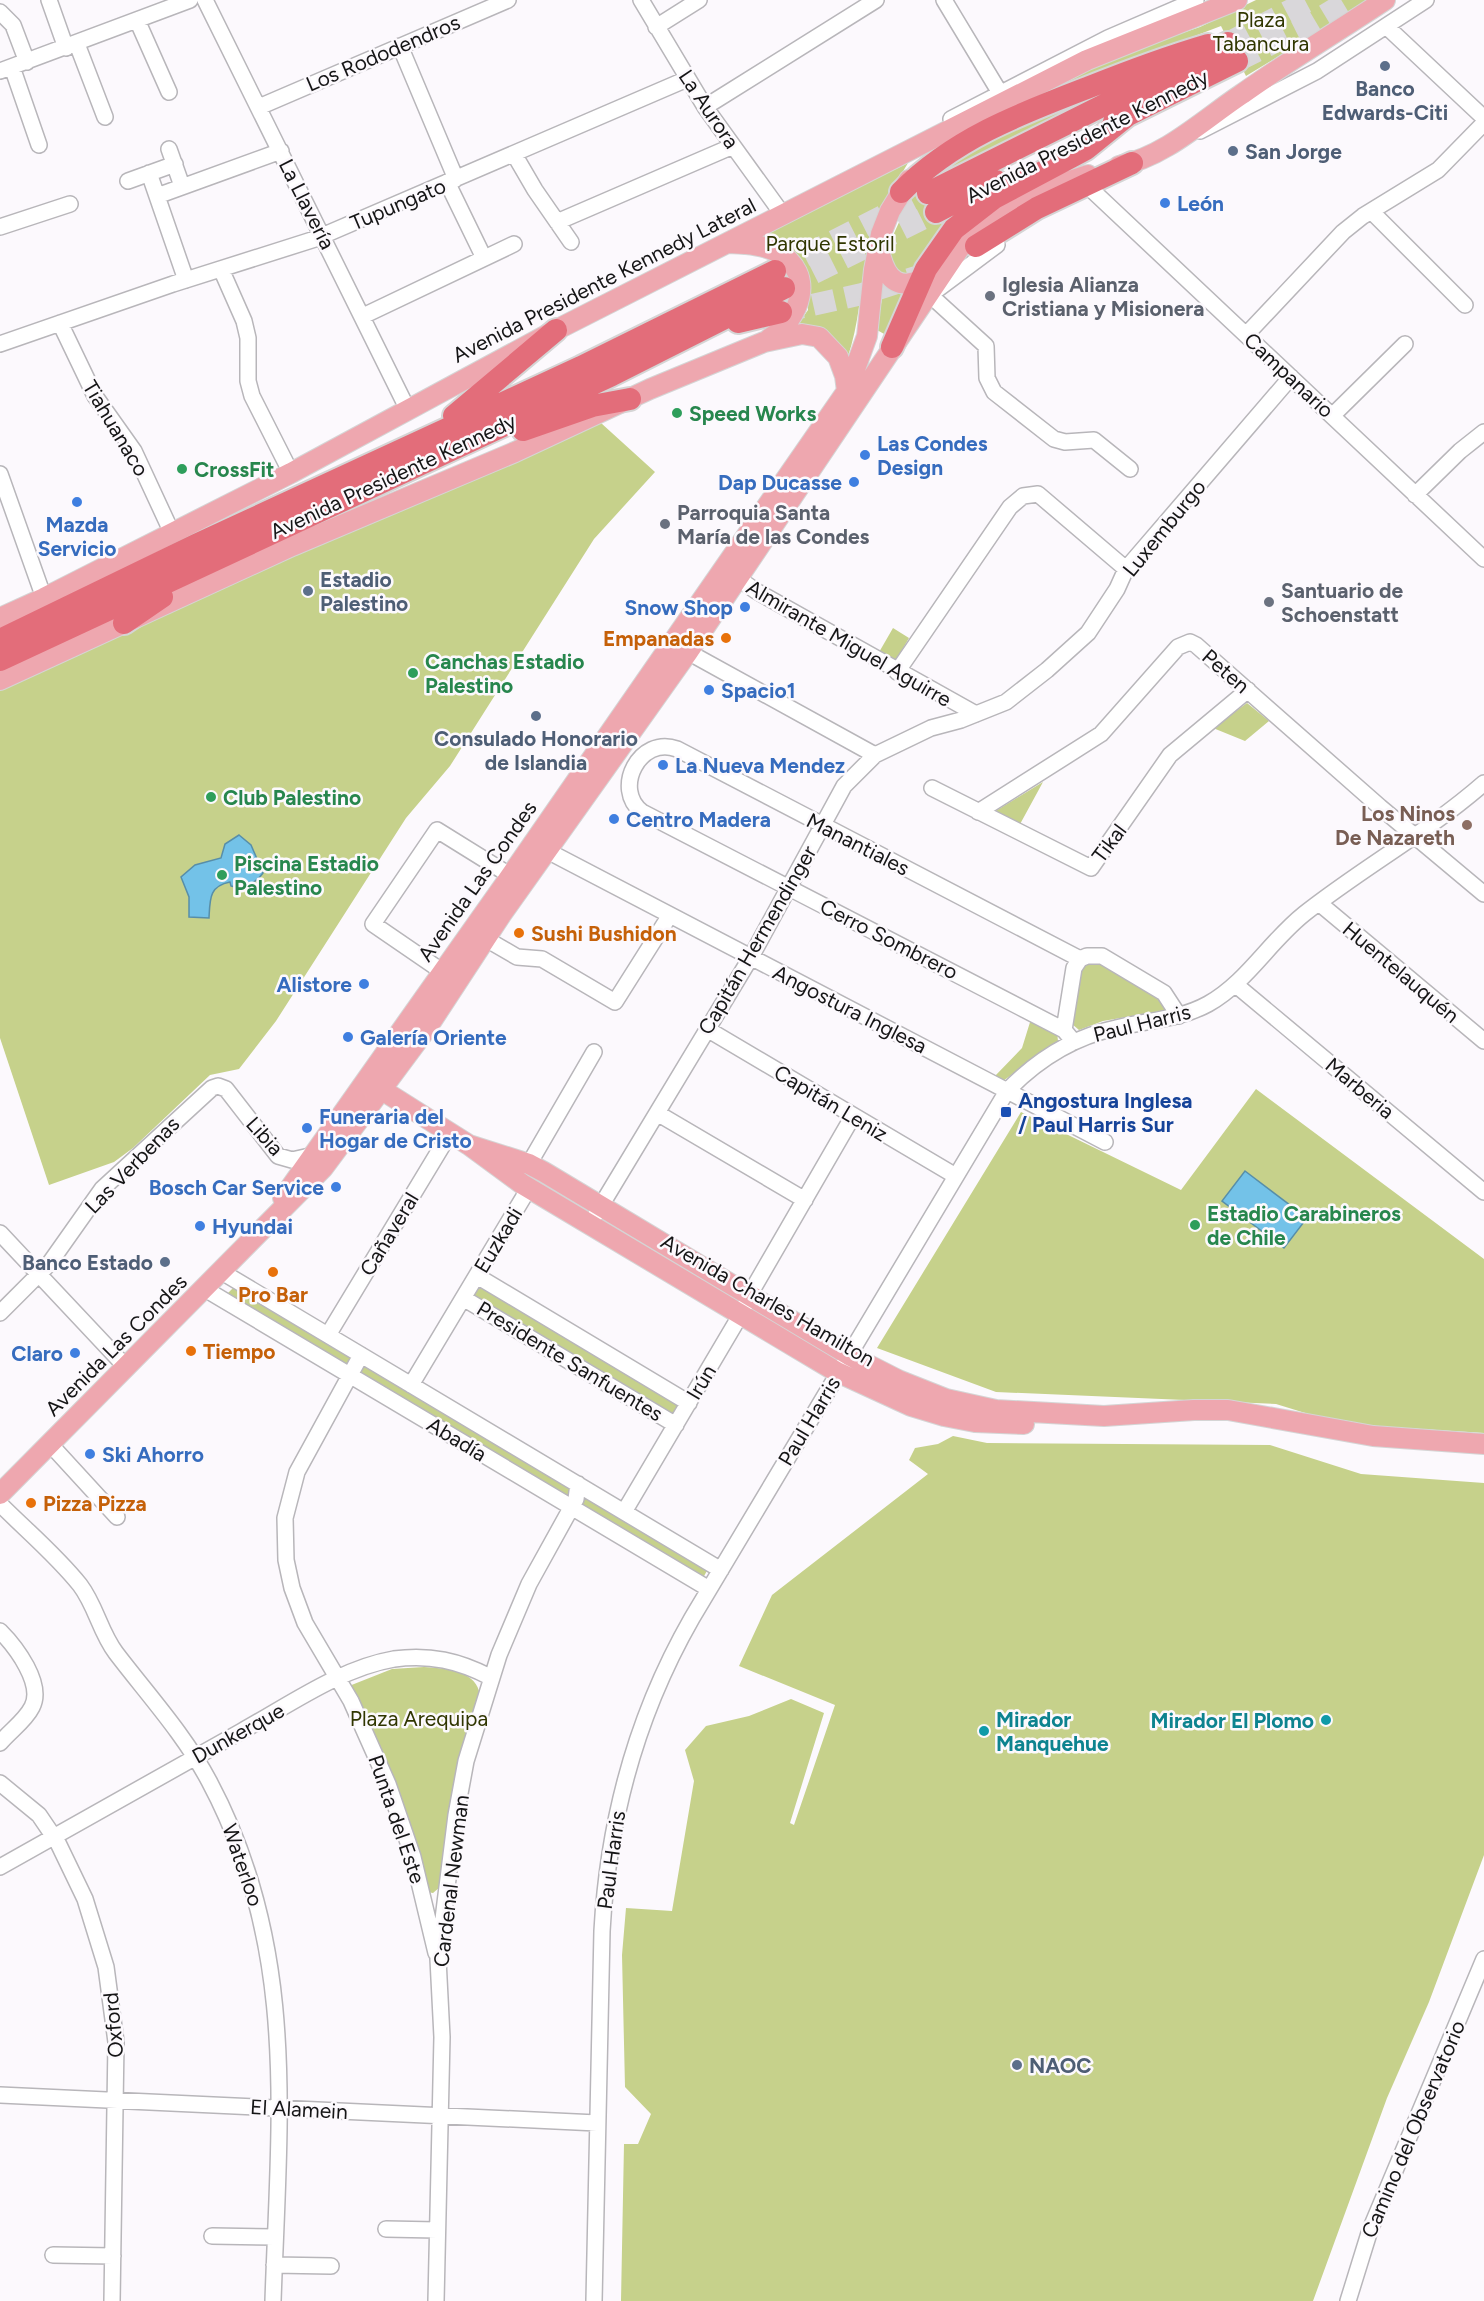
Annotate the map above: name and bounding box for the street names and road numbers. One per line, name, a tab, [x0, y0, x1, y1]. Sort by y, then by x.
street label: Los Rododendros	[302, 9, 464, 97]
street label: Avenida Presidente Kennedy	[962, 64, 1212, 208]
street label: La Aurora	[674, 65, 744, 153]
street label: La Llavería	[274, 155, 340, 253]
street label: Tupungato	[347, 173, 449, 235]
street label: Avenida Presidente Kennedy Lateral	[448, 192, 760, 368]
street label: Campanario	[1239, 327, 1339, 423]
street label: Tiahuanaco	[78, 376, 154, 480]
street label: Avenida Presidente Kennedy	[266, 408, 520, 544]
street label: Luxemburgo	[1117, 474, 1211, 582]
street label: Almirante Miguel Aguirre	[742, 574, 956, 712]
street label: Peten	[1197, 644, 1255, 698]
street label: Avenida Las Condes	[412, 796, 542, 966]
street label: Manantiales	[802, 807, 914, 881]
street label: Tikal	[1086, 819, 1132, 867]
street label: Capitán Hermendinger	[693, 841, 821, 1039]
street label: Cerro Sombrero	[816, 894, 962, 984]
street label: Huentelauquén	[1338, 916, 1464, 1028]
street label: Angostura Inglesa	[769, 959, 931, 1059]
street label: Paul Harris	[1091, 999, 1193, 1047]
street label: Marberia	[1321, 1052, 1399, 1124]
street label: Capitán Leniz	[770, 1059, 892, 1147]
street label: Las Verbenas	[80, 1111, 184, 1219]
street label: Libia	[241, 1111, 289, 1161]
street label: Cañaveral	[354, 1188, 424, 1280]
street label: Euzkadi	[469, 1203, 527, 1277]
street label: Avenida Charles Hamilton	[657, 1229, 879, 1371]
street label: Avenida Las Condes	[40, 1269, 192, 1421]
street label: Presidente Sanfuentes	[473, 1296, 667, 1426]
street label: Irún	[681, 1360, 721, 1404]
street label: Paul Harris	[773, 1372, 845, 1470]
street label: Abadía	[423, 1412, 491, 1466]
street label: Dunkerque	[187, 1697, 289, 1769]
street label: Punta del Este	[363, 1751, 431, 1887]
street label: Cardenal Newman	[428, 1794, 474, 1968]
street label: Paul Harris	[592, 1809, 630, 1911]
street label: Waterloo	[217, 1821, 269, 1909]
street label: Oxford	[98, 1991, 128, 2059]
street label: Camino del Observatorio	[1356, 2017, 1470, 2241]
street label: El Alamein	[250, 2094, 348, 2124]

